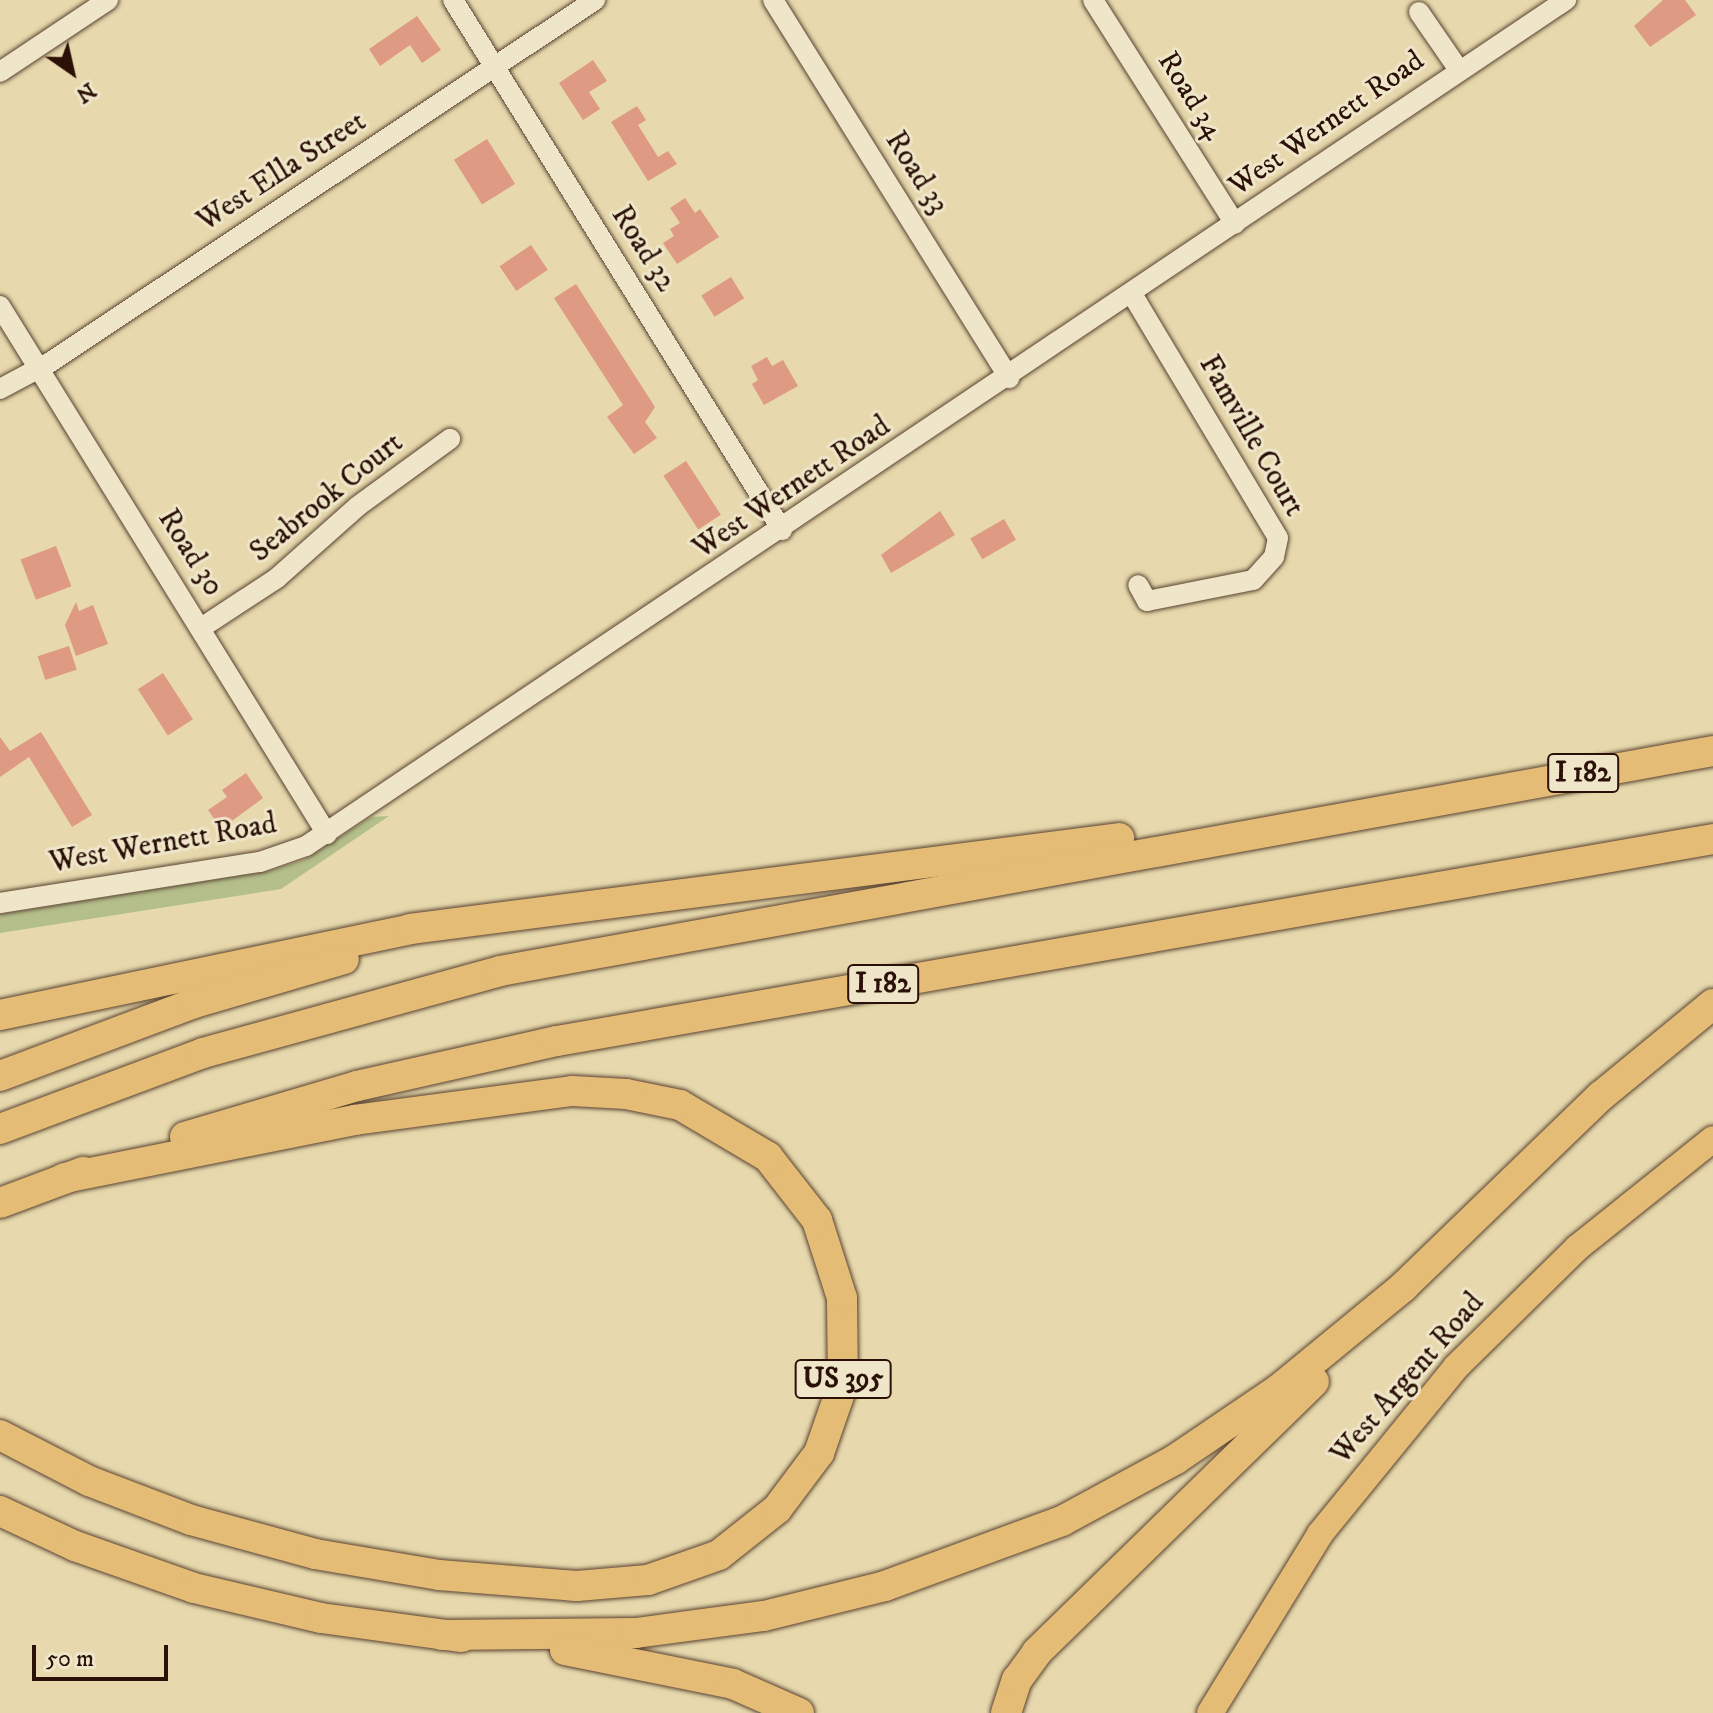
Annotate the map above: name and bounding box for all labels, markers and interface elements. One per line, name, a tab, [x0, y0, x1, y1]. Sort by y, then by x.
north arrow	[32, 32, 112, 112]
street label: West Wernett Road	[1223, 43, 1431, 205]
street label: Road 34	[1149, 45, 1231, 147]
text: N	[71, 76, 101, 109]
street label: West Ella Street	[191, 104, 373, 240]
street label: Road 33	[877, 125, 955, 221]
street label: Road 32	[603, 199, 683, 299]
street label: Famville Court	[1190, 349, 1312, 523]
street label: West Wernett Road	[687, 409, 897, 567]
street label: Seabrook Court	[243, 425, 411, 571]
street label: Road 30	[149, 503, 231, 603]
road number: I 182	[1547, 749, 1619, 797]
street label: West Wernett Road	[47, 806, 279, 882]
road number: I 182	[847, 960, 919, 1008]
street label: West Argent Road	[1324, 1286, 1492, 1472]
road number: US 395	[793, 1355, 893, 1403]
scale bar	[36, 1629, 172, 1679]
text: 50 m	[46, 1644, 94, 1674]

